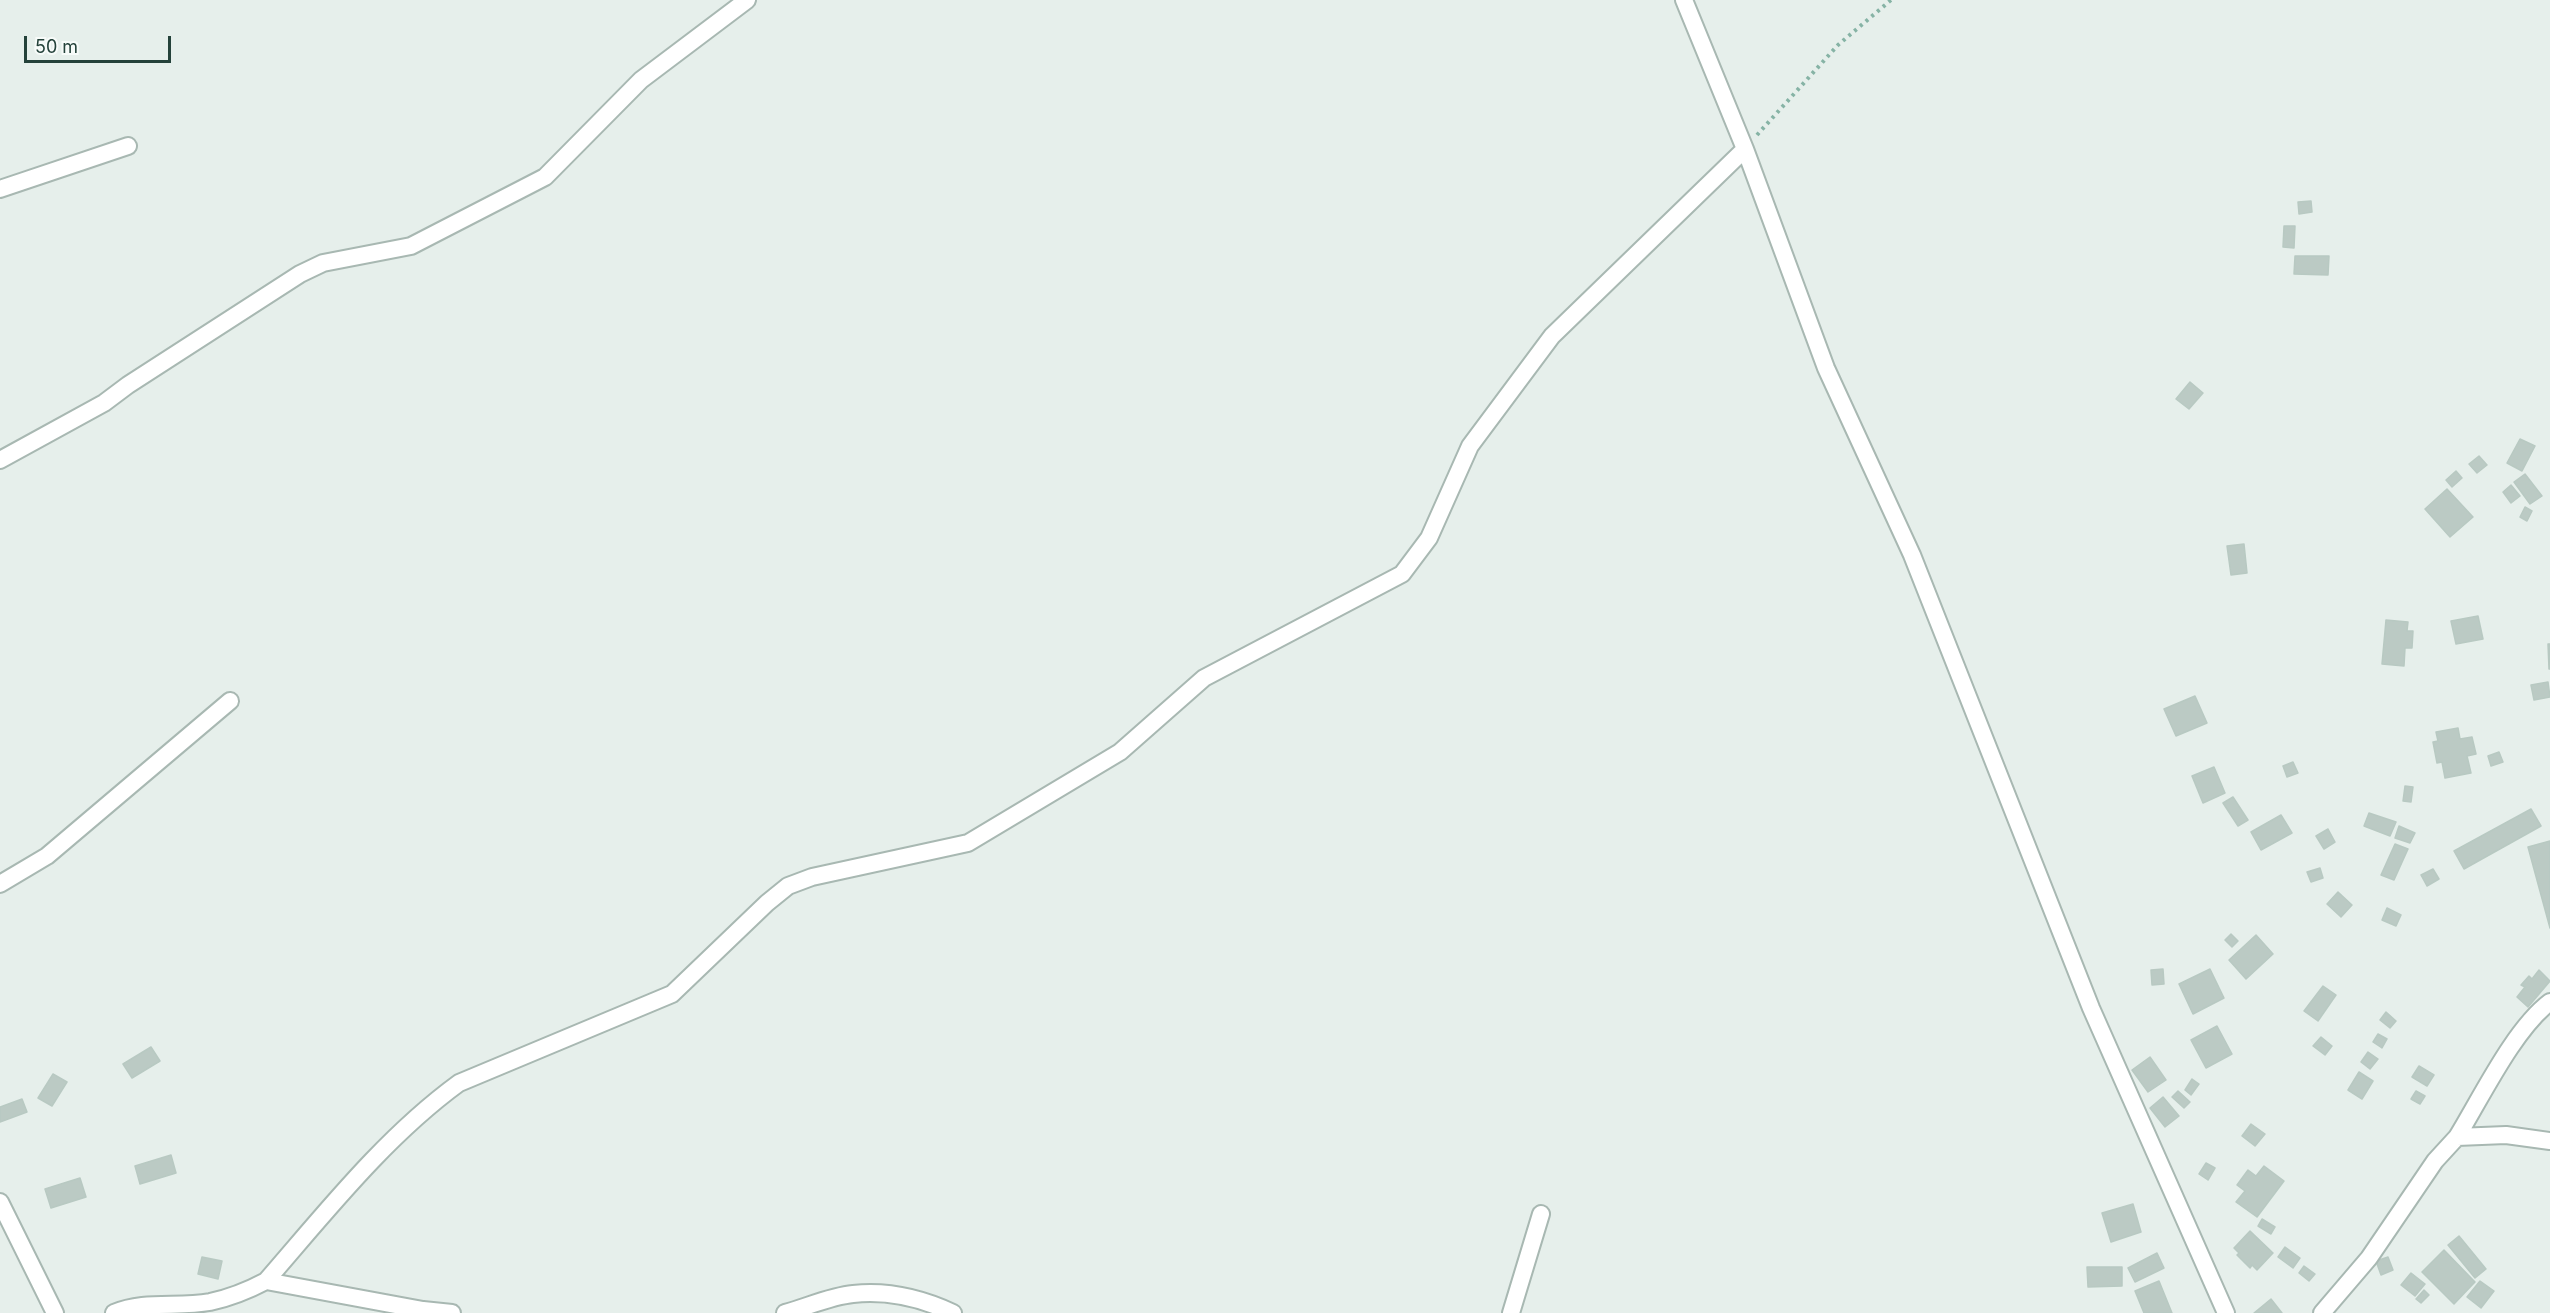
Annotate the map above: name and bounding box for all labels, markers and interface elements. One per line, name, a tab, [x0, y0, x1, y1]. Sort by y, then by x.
scale bar	[27, 24, 174, 62]
text: 50 m	[35, 36, 78, 57]

